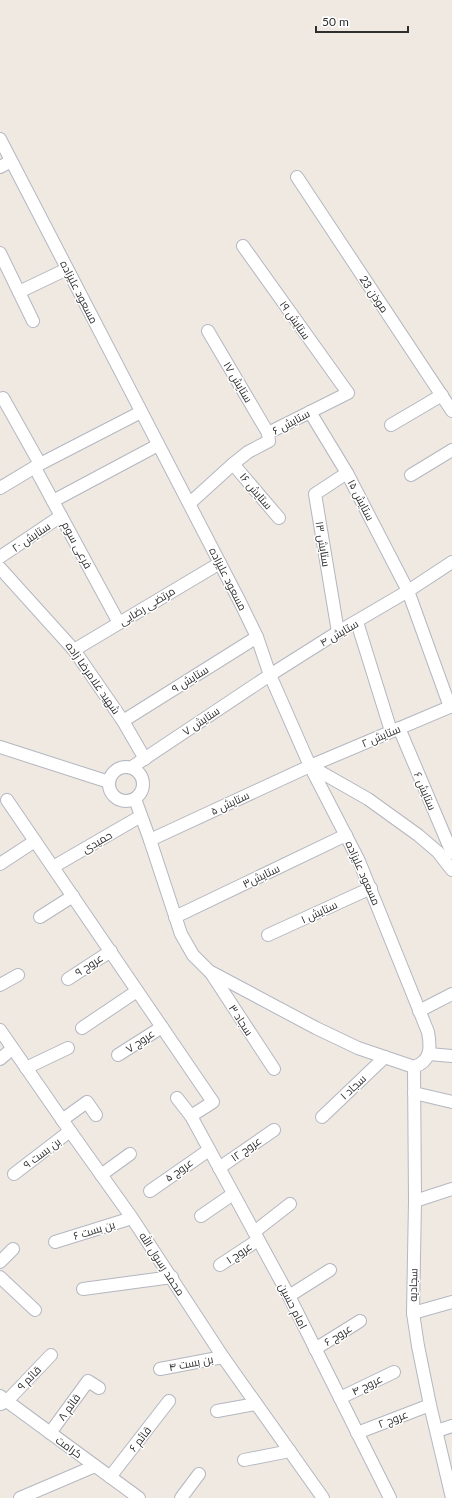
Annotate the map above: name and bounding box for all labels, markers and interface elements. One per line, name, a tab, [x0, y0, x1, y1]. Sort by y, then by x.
scale bar	[316, 8, 408, 34]
text: 50 m	[322, 14, 349, 29]
street label: مسعود علیزاده	[57, 258, 101, 326]
street label: موذن 23	[357, 273, 391, 315]
street label: ستایش ۱۹	[277, 298, 313, 342]
street label: ستایش ۱۷	[220, 359, 256, 405]
street label: ستایش ۶	[270, 406, 312, 438]
street label: ستایش ۱۶	[237, 470, 275, 512]
street label: ستایش ۱۵	[345, 477, 377, 523]
street label: ستایش ۲۰	[9, 519, 53, 555]
street label: فرعی سوم	[58, 519, 95, 571]
street label: ستایش ۱۳	[312, 520, 334, 568]
street label: مسعود علیزاده	[206, 545, 250, 613]
street label: مرتضی رضایی	[116, 584, 178, 628]
street label: ستایش ۴	[317, 616, 361, 650]
street label: شهید غلامرضا زاده	[63, 639, 123, 717]
street label: ستایش ۹	[169, 662, 211, 696]
street label: ستایش ۷	[180, 703, 222, 739]
street label: ستایش ۲	[359, 722, 403, 750]
street label: ستایش ۶	[411, 770, 439, 812]
street label: ستایش ۵	[208, 788, 252, 818]
street label: حمیدی	[79, 828, 115, 856]
street label: مسعود علیزاده	[343, 839, 383, 907]
street label: ستایش۳	[240, 861, 282, 891]
street label: ستایش ۱	[299, 898, 339, 926]
street label: عروج ۹	[72, 951, 106, 980]
street label: سجاد ۳	[227, 1002, 256, 1038]
street label: عروج ۷	[123, 1026, 158, 1057]
street label: سجاد ۱	[337, 1071, 368, 1102]
street label: عروج ۱۲	[228, 1133, 265, 1165]
street label: بن بست ۹	[20, 1134, 64, 1172]
street label: عروج ۵	[162, 1155, 196, 1185]
street label: بن بست ۶	[71, 1217, 117, 1243]
street label: محمد رسول الله	[136, 1229, 189, 1298]
street label: عروج ۱	[223, 1239, 255, 1268]
street label: سجادیه	[406, 1268, 419, 1302]
street label: امام حسین	[275, 1281, 310, 1332]
street label: عروج ۶	[321, 1321, 355, 1350]
street label: بن بست ۴	[168, 1352, 214, 1374]
street label: قائم ۹	[14, 1363, 45, 1394]
street label: عروج ۴	[349, 1372, 385, 1399]
street label: قائم ۸	[55, 1391, 84, 1424]
street label: عروج ۲	[376, 1407, 410, 1432]
street label: قائم ۶	[126, 1424, 155, 1455]
street label: کرامت	[53, 1433, 85, 1461]

